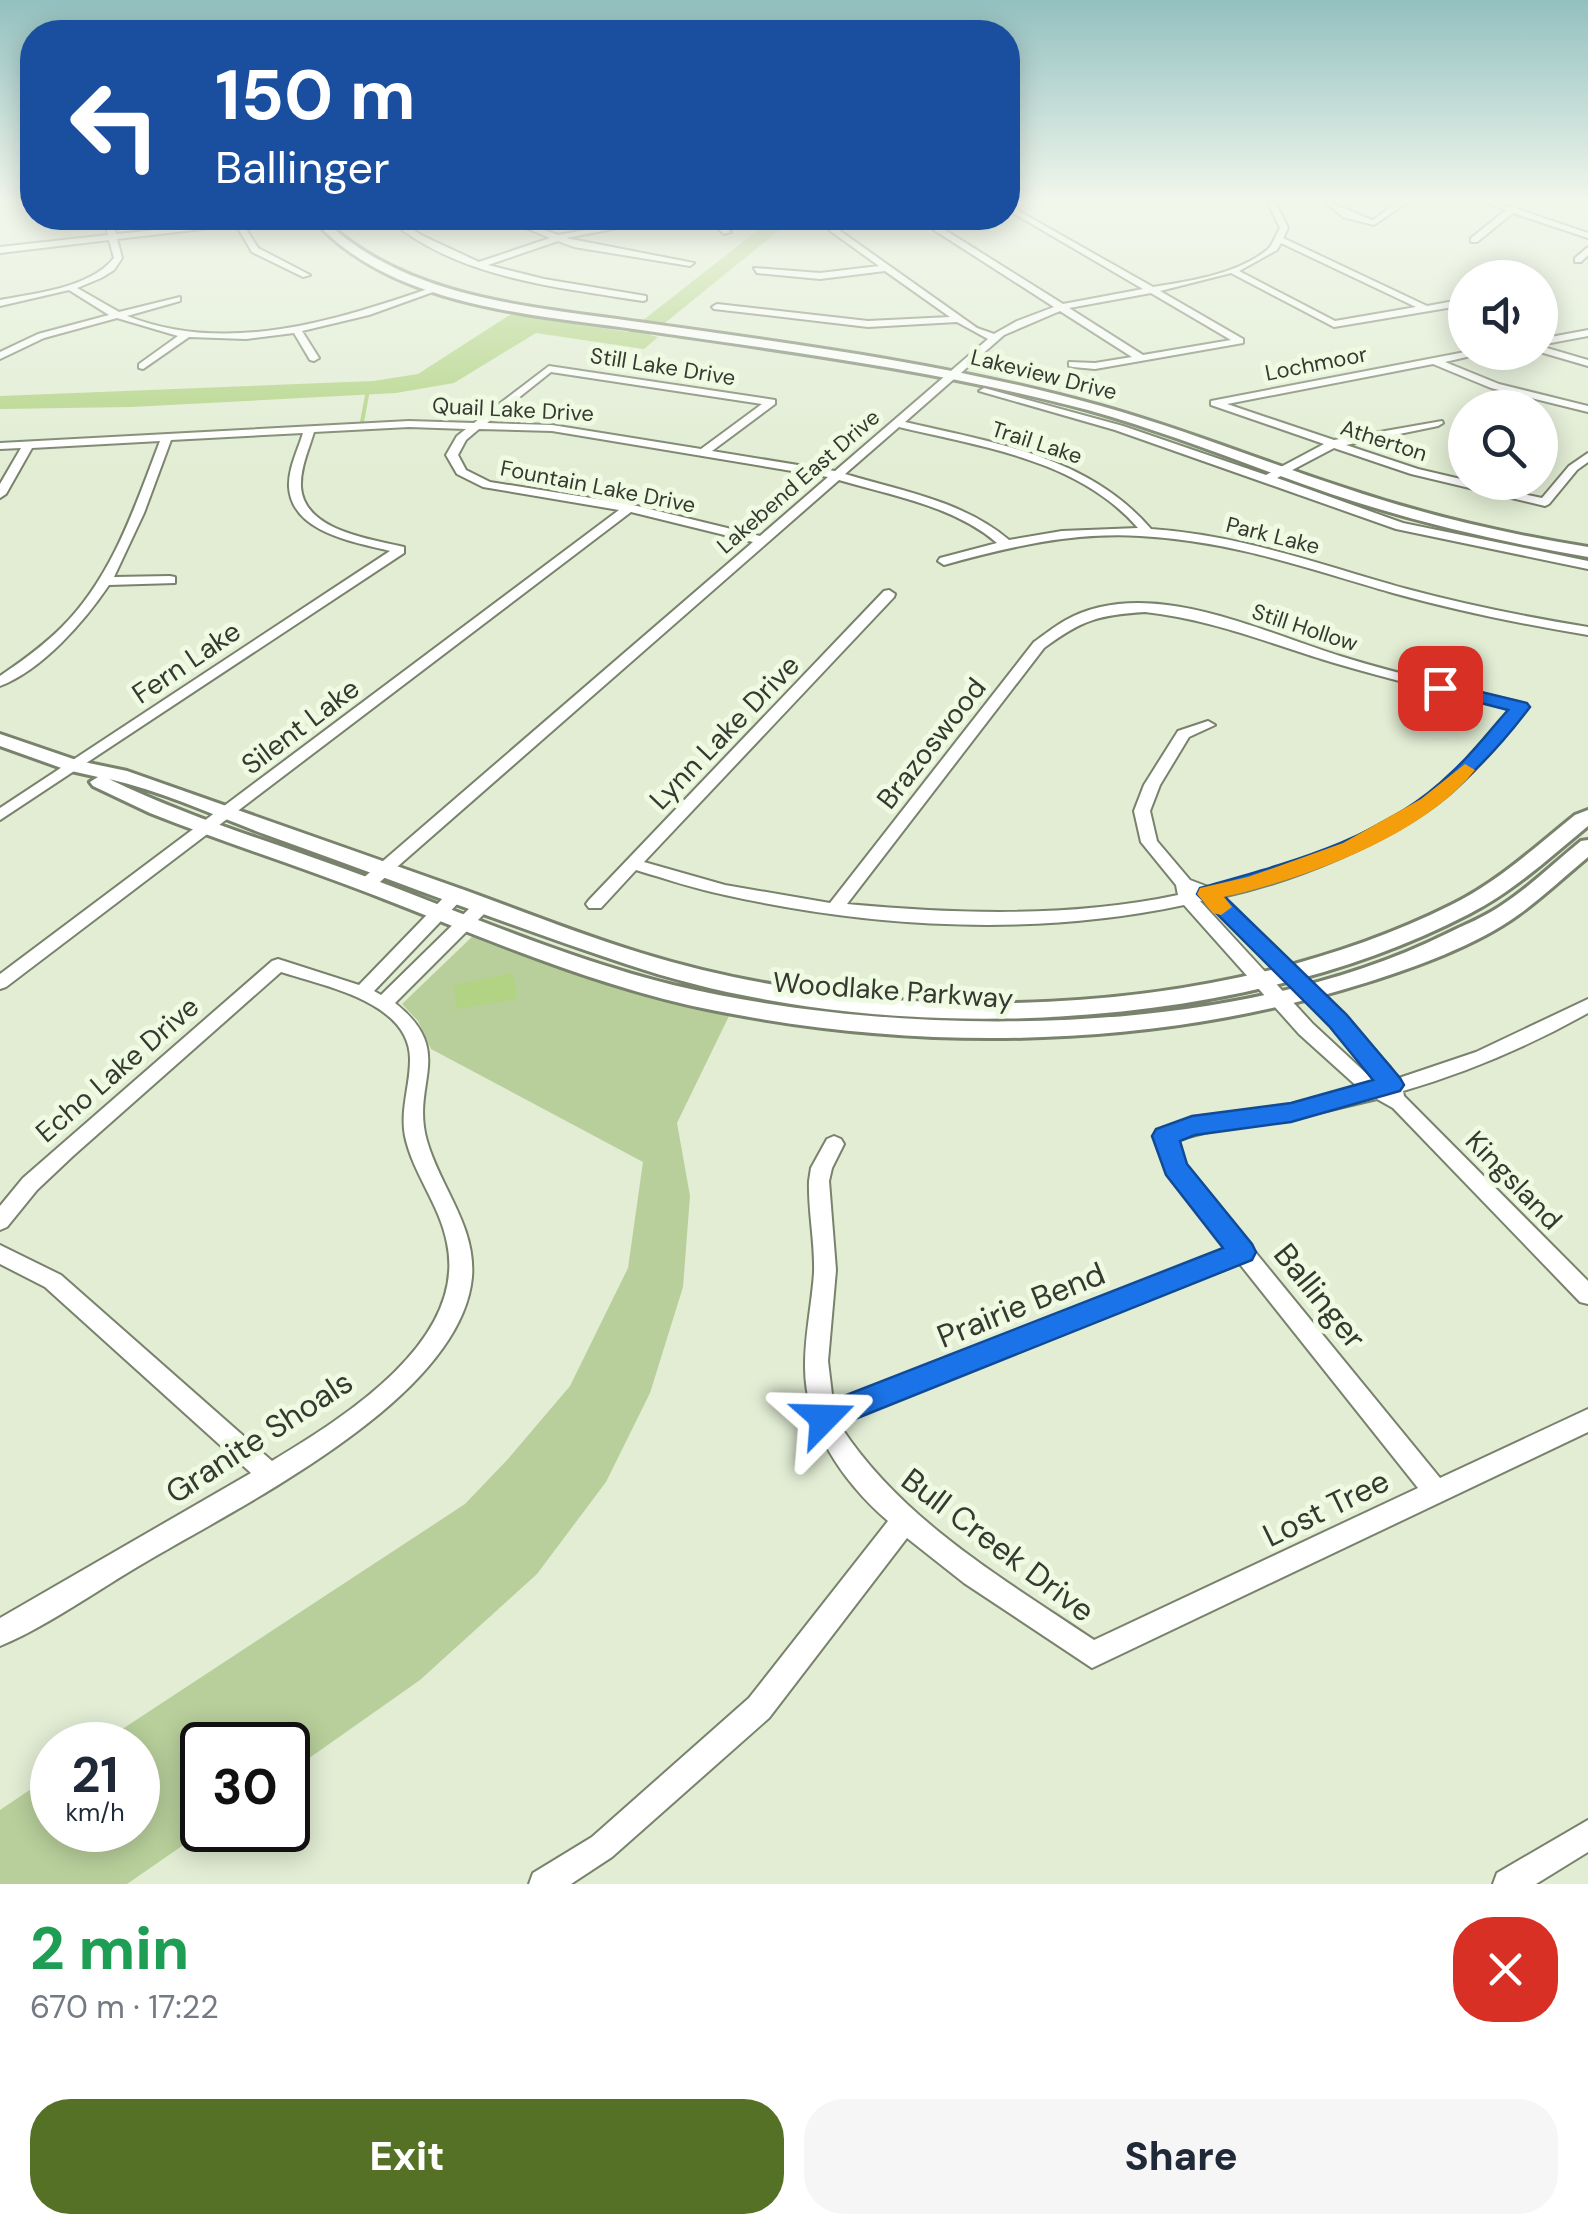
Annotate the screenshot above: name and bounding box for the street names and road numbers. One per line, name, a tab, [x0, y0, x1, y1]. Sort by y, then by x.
street label: Lochmoor	[1263, 339, 1370, 388]
street label: Still Lake Drive	[588, 341, 738, 392]
street label: Lakeview Drive	[968, 342, 1120, 407]
street label: Quail Lake Drive	[431, 391, 595, 428]
street label: Lakebend East Drive	[711, 403, 886, 560]
street label: Atherton	[1337, 413, 1431, 468]
street label: Trail Lake	[988, 414, 1086, 471]
street label: Fountain Lake Drive	[498, 453, 698, 520]
street label: Park Lake	[1223, 510, 1323, 561]
street label: Still Hollow	[1248, 597, 1362, 658]
street label: Fern Lake	[125, 613, 248, 712]
street label: Lynn Lake Drive	[641, 647, 807, 817]
street label: Silent Lake	[234, 670, 367, 783]
street label: Brazoswood	[868, 670, 994, 817]
street label: Woodlake Parkway	[772, 964, 1014, 1017]
street label: Echo Lake Drive	[28, 988, 207, 1151]
street label: Kingsland	[1457, 1123, 1570, 1238]
street label: Ballinger	[1265, 1234, 1376, 1358]
street label: Prairie Bend	[931, 1252, 1111, 1358]
street label: Granite Shoals	[157, 1361, 361, 1513]
street label: Bull Creek Drive	[893, 1459, 1103, 1631]
street label: Lost Tree	[1256, 1459, 1396, 1557]

